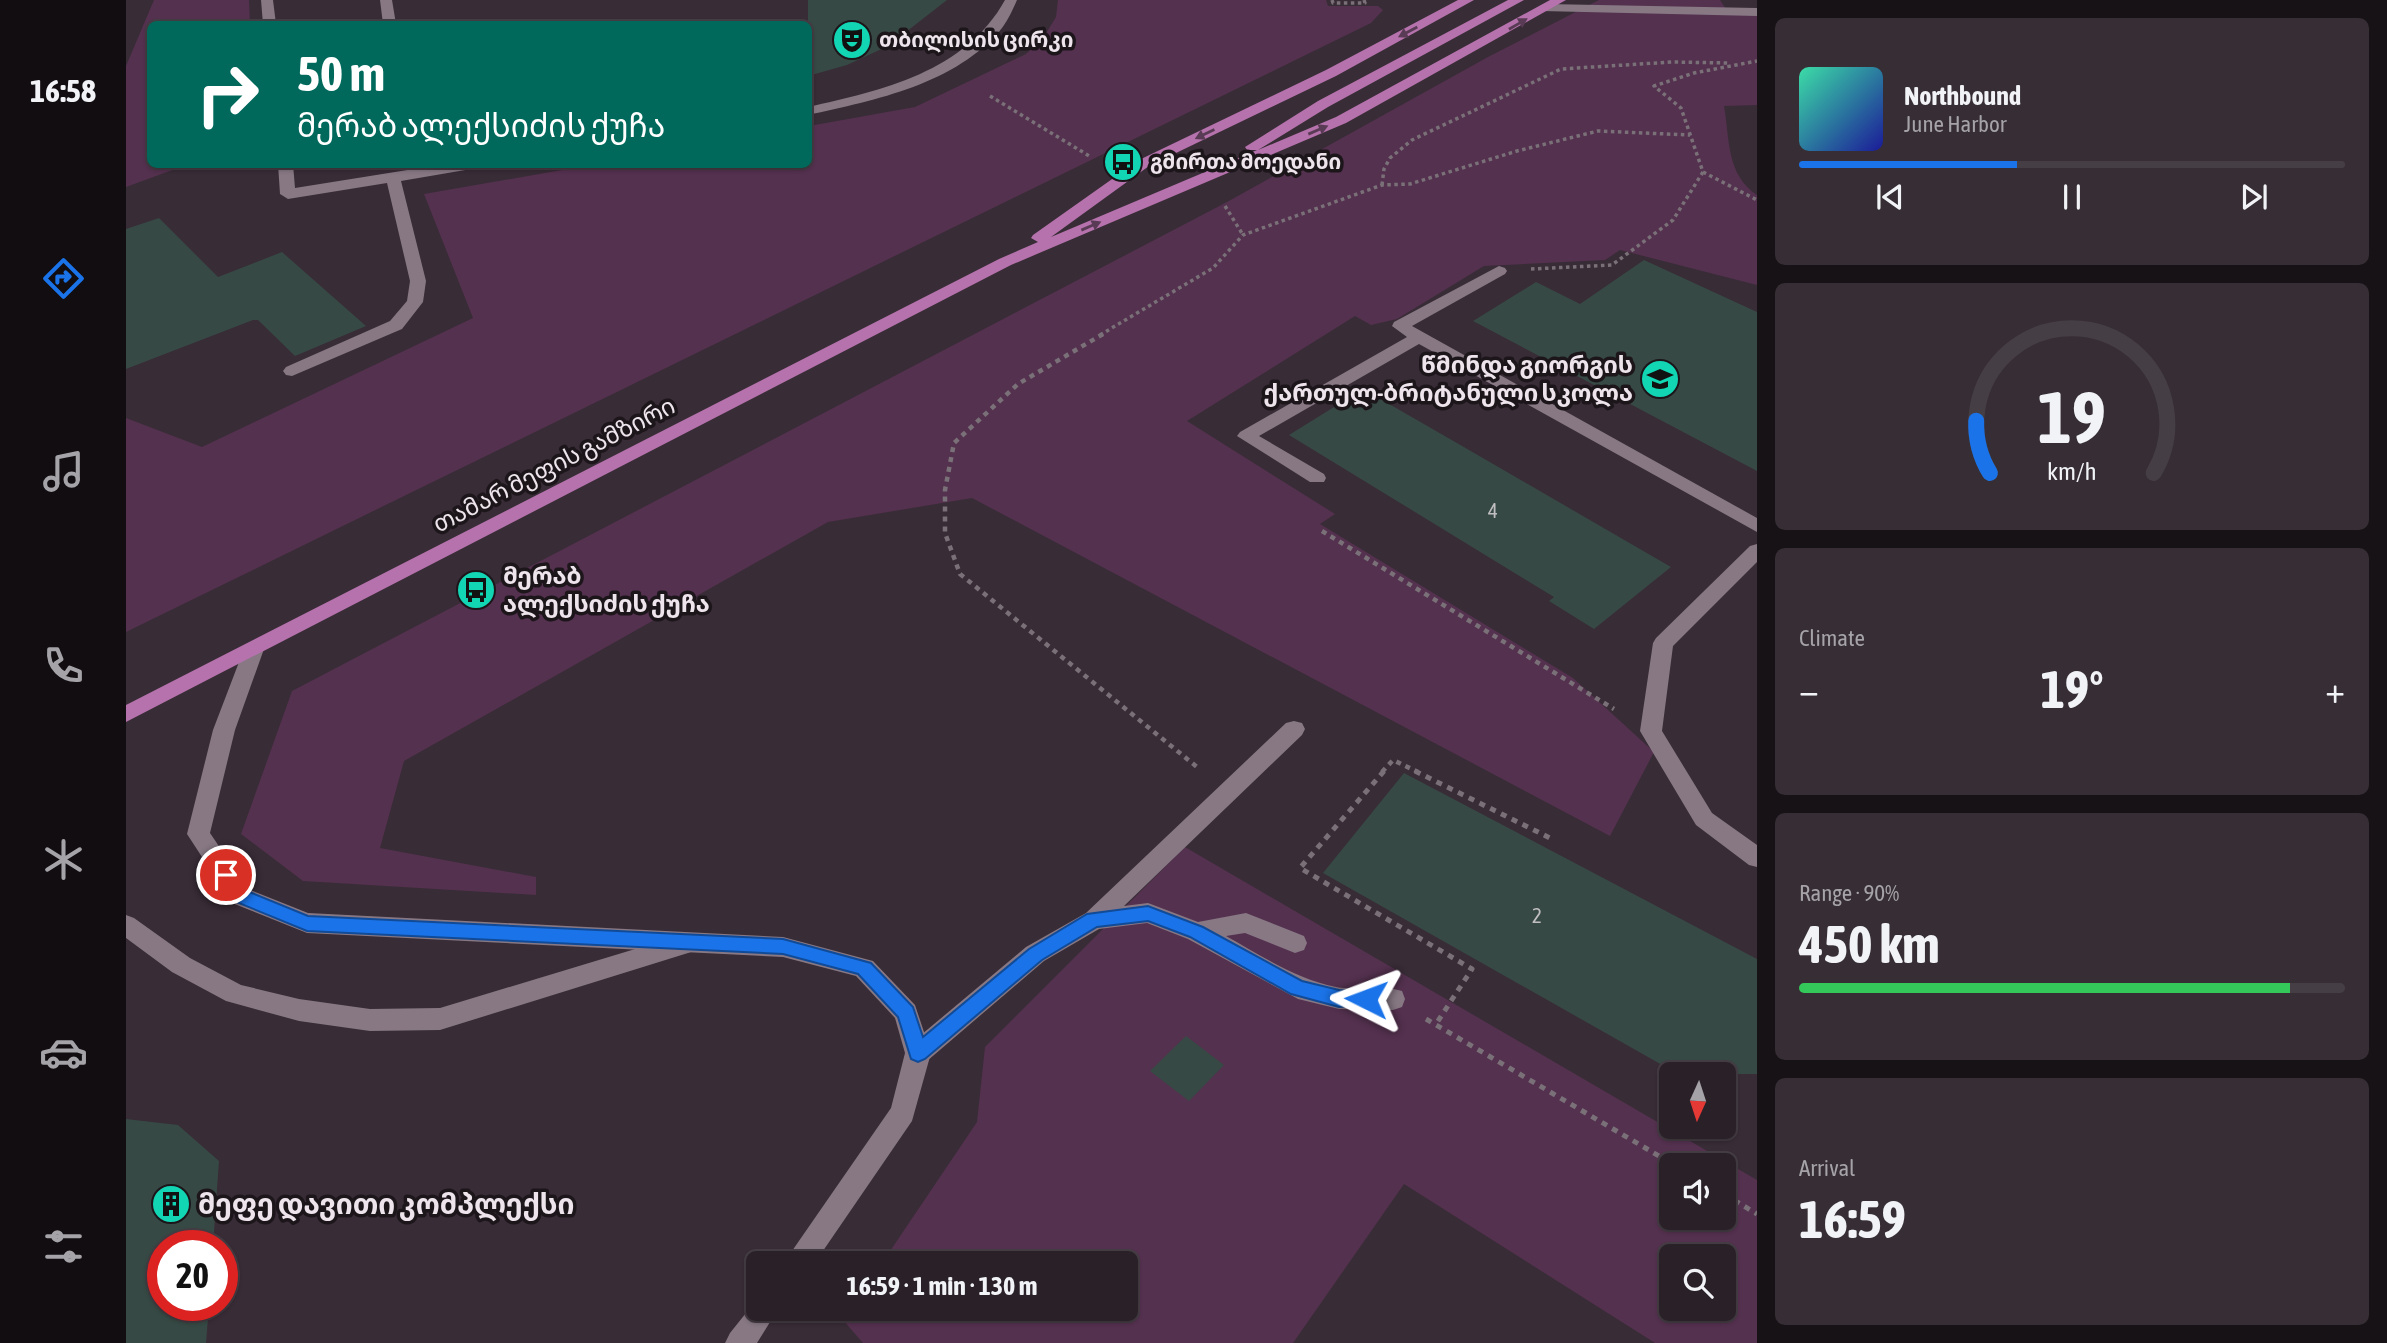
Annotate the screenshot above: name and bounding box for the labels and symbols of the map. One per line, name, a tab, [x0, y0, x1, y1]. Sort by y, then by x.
one-way arrow	[1509, 18, 1528, 30]
theatre icon: თბილისის ცირკი	[831, 19, 873, 61]
one-way arrow	[1398, 26, 1418, 38]
place label: თბილისის ცირკი	[879, 27, 1073, 53]
one-way arrow	[1307, 125, 1328, 136]
one-way arrow	[1195, 128, 1215, 140]
bus stop icon: გმირთა მოედანი	[1102, 141, 1144, 183]
place label: გმირთა მოედანი	[1150, 149, 1341, 175]
one-way arrow	[1081, 220, 1101, 232]
place label: წმინდა გიორგის ქართულ-ბრიტანული სკოლა	[1264, 351, 1633, 407]
school or university icon: წმინდა გიორგის ქართულ-ბრიტანული სკოლა	[1639, 358, 1681, 400]
street label: თამარ მეფის გამზირი	[428, 392, 680, 538]
house number: 4	[1488, 498, 1498, 522]
place label: მერაბ ალექსიძის ქუჩა	[503, 562, 710, 618]
bus stop icon: მერაბ ალექსიძის ქუჩა	[455, 569, 497, 611]
pin	[196, 845, 256, 905]
house number: 2	[1532, 903, 1542, 927]
position arrow	[1329, 962, 1403, 1036]
north arrow	[1659, 1062, 1736, 1139]
building icon: მეფე დავითი კომპლექსი	[150, 1183, 192, 1225]
place label: მეფე დავითი კომპლექსი	[198, 1188, 574, 1222]
speed limit sign: 20	[147, 1230, 238, 1321]

